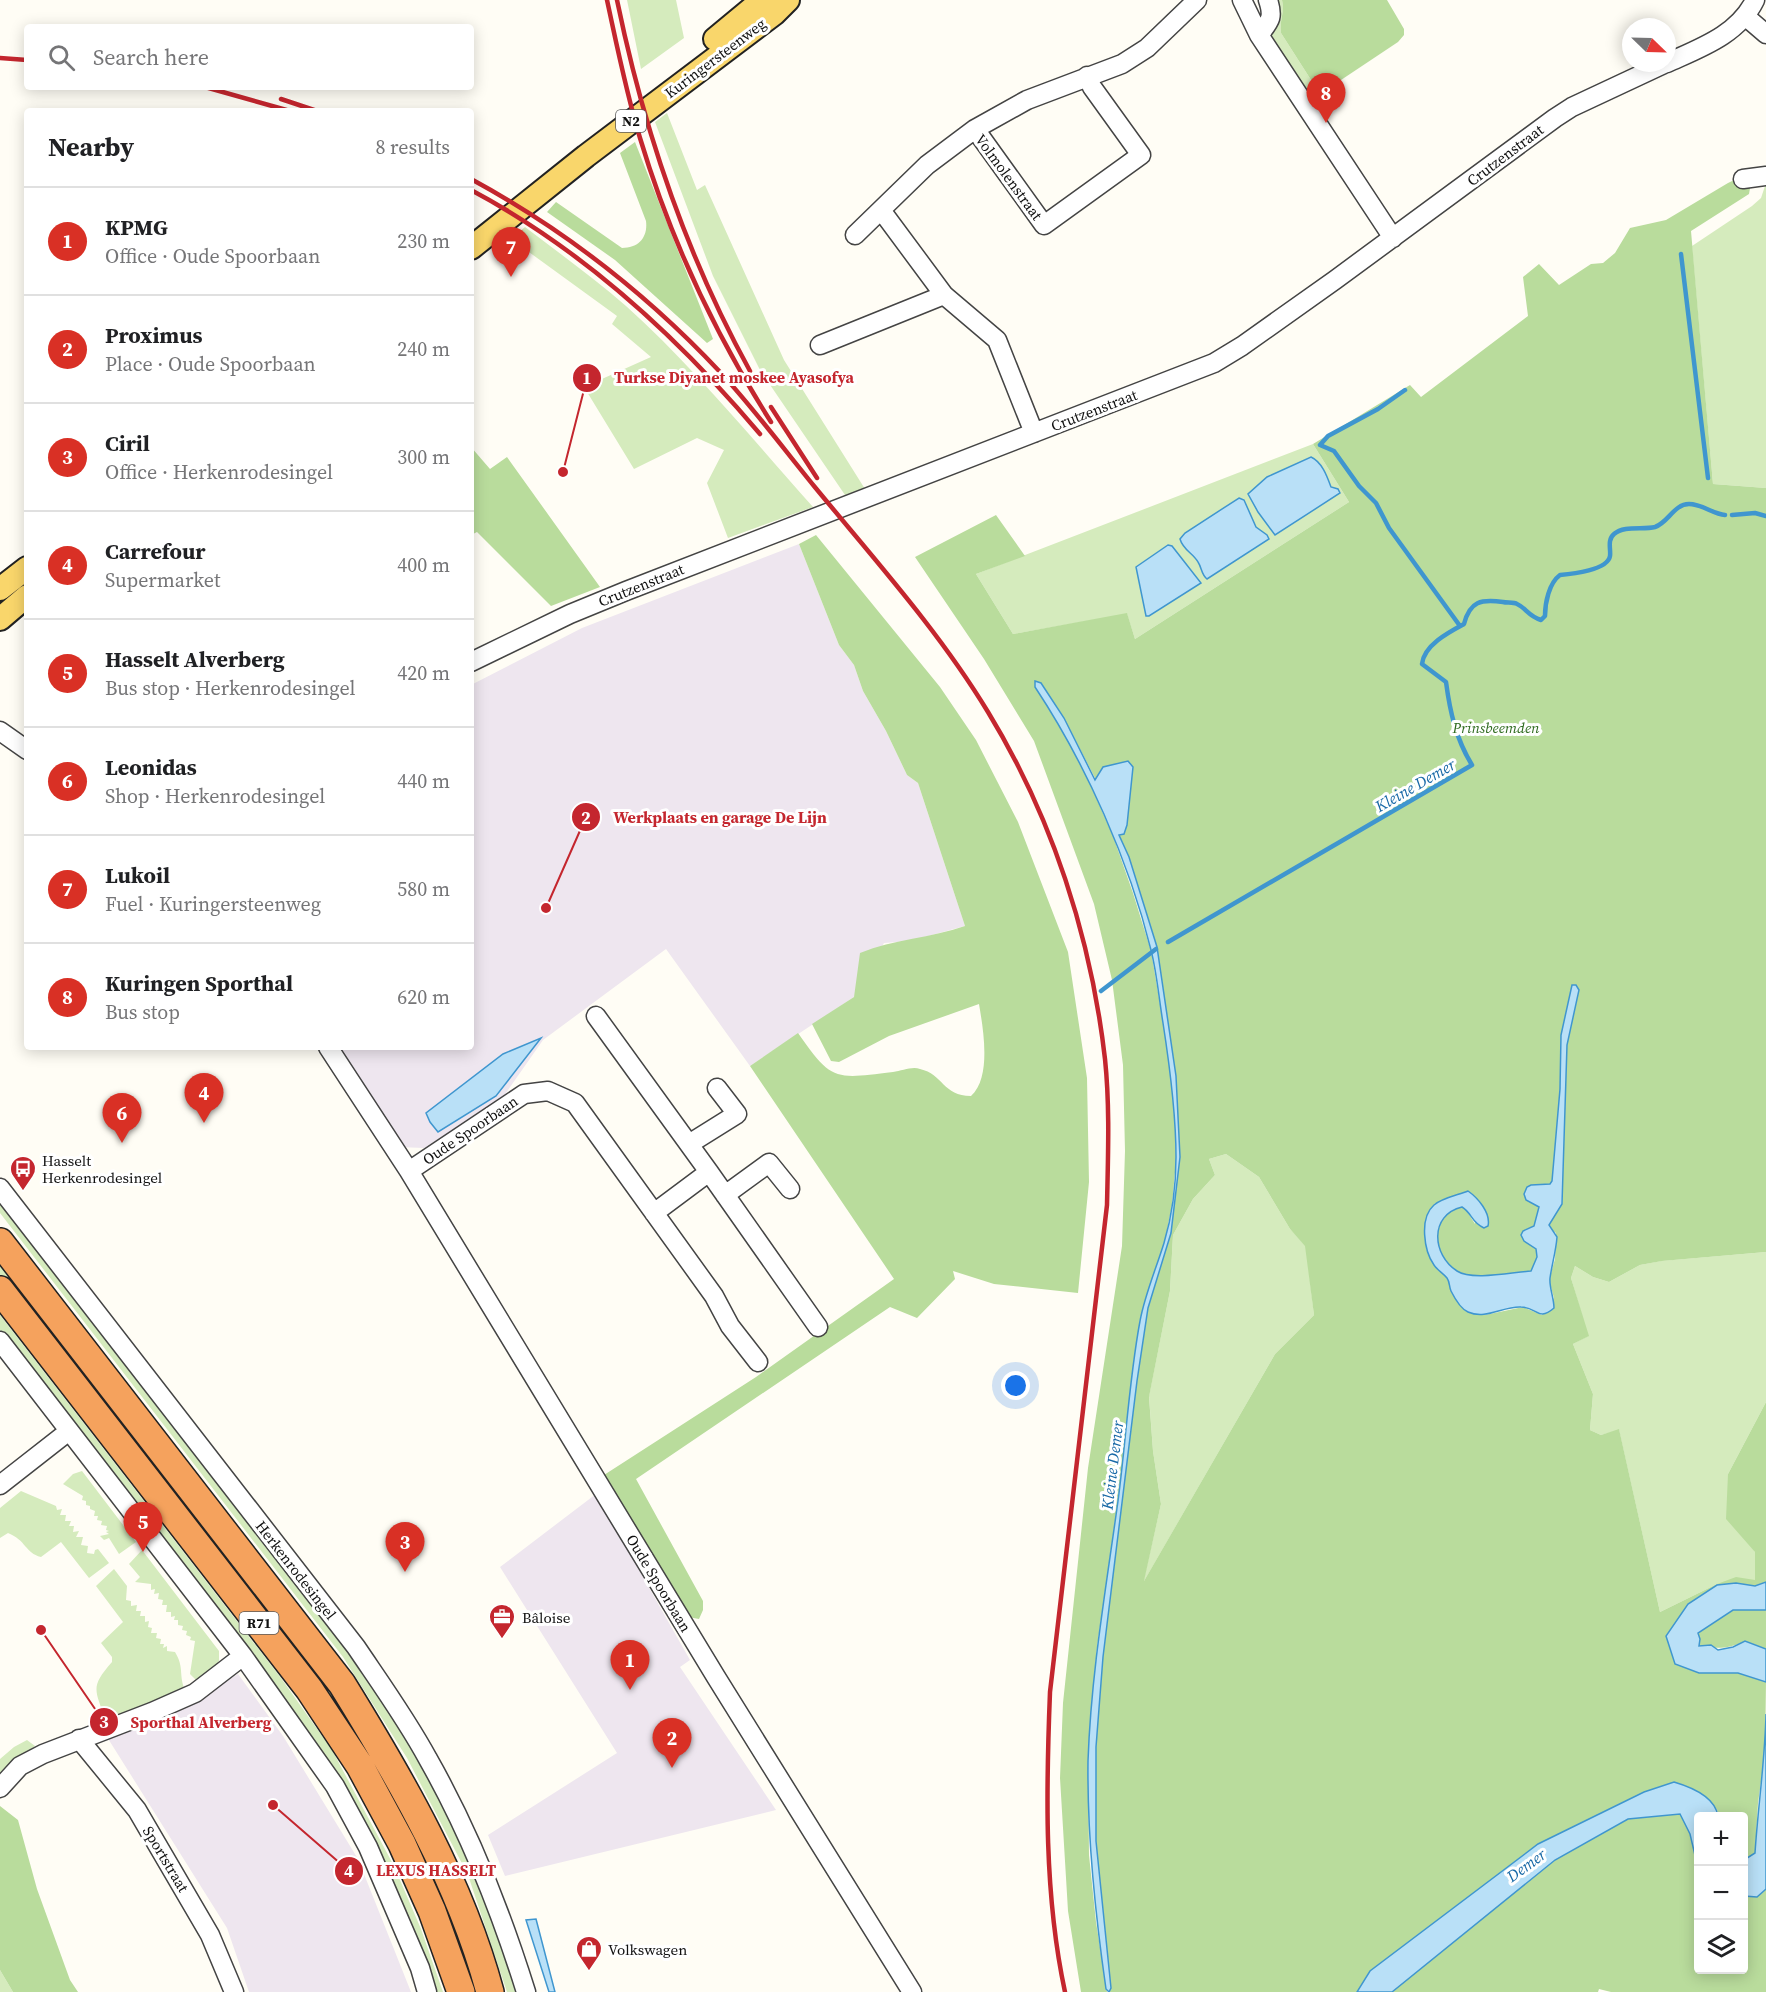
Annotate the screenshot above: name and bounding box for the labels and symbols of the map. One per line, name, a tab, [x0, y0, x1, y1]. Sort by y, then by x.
street label: Kuringersteenweg	[660, 13, 770, 103]
north arrow	[1622, 18, 1676, 72]
pin: 8	[1306, 74, 1346, 123]
road number: N2	[616, 110, 646, 132]
street label: Crutzenstraat	[1462, 119, 1548, 191]
street label: Volmolenstraat	[970, 130, 1048, 225]
pin: 7	[492, 228, 530, 277]
callout: Turkse Diyanet moskee Ayasofya	[572, 361, 866, 395]
text: 1	[582, 365, 592, 390]
text: Turkse Diyanet moskee Ayasofya	[614, 366, 855, 388]
street label: Crutzenstraat	[1048, 384, 1140, 436]
street label: Crutzenstraat	[595, 558, 687, 612]
park label: Prinsbeemden	[1451, 717, 1540, 738]
water label: Kleine Demer	[1370, 753, 1460, 817]
callout: Werkplaats en garage De Lijn	[571, 800, 839, 834]
text: 2	[581, 805, 591, 830]
text: Werkplaats en garage De Lijn	[613, 806, 827, 828]
pin: 4	[184, 1074, 224, 1123]
street label: Oude Spoorbaan	[418, 1090, 522, 1170]
pin: 6	[102, 1094, 142, 1143]
place label: Hasselt Herkenrodesingel	[42, 1150, 163, 1188]
bus stop icon: Hasselt Herkenrodesingel	[8, 1154, 38, 1192]
your location	[1001, 1371, 1030, 1400]
water label: Kleine Demer	[1096, 1419, 1128, 1512]
pin: 5	[124, 1502, 162, 1552]
street label: Herkenrodesingel	[251, 1516, 342, 1624]
pin: 3	[386, 1522, 424, 1572]
street label: Oude Spoorbaan	[621, 1530, 697, 1636]
office icon: Bâloise	[487, 1602, 517, 1640]
place label: Bâloise	[522, 1607, 571, 1628]
road number: R71	[240, 1612, 278, 1634]
pin: 1	[610, 1640, 650, 1690]
callout: Sporthal Alverberg	[89, 1705, 284, 1739]
text: 3	[99, 1709, 109, 1734]
text: Sporthal Alverberg	[131, 1711, 272, 1733]
pin: 2	[652, 1718, 692, 1768]
street label: Sportstraat	[138, 1822, 194, 1896]
water label: Demer	[1501, 1843, 1551, 1887]
callout: LEXUS HASSELT	[334, 1854, 508, 1888]
text: 4	[344, 1858, 354, 1883]
text: LEXUS HASSELT	[376, 1859, 496, 1881]
shop icon: Volkswagen	[574, 1934, 604, 1972]
place label: Volkswagen	[608, 1939, 687, 1960]

